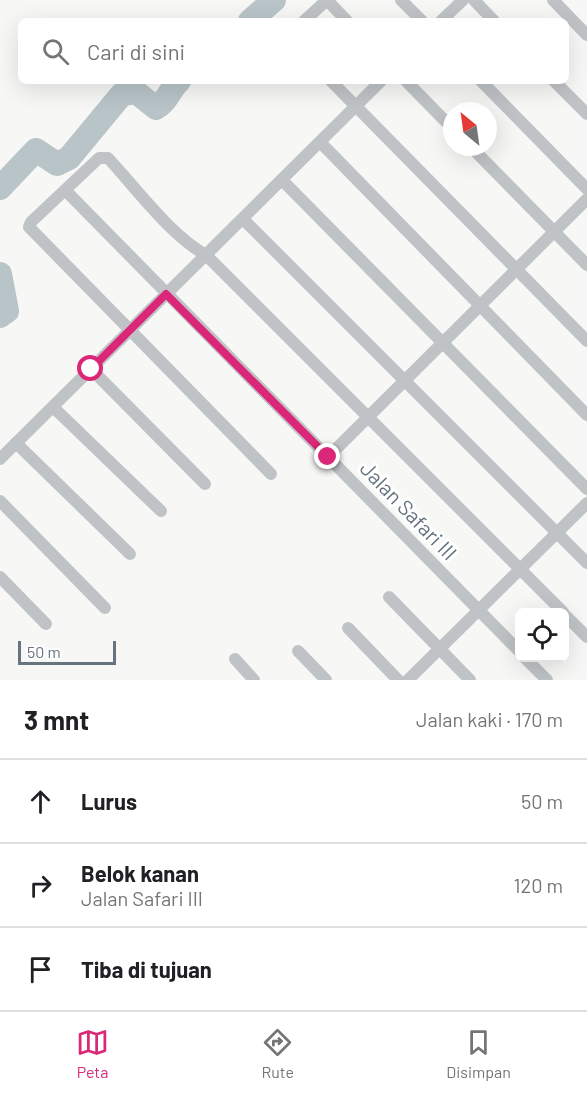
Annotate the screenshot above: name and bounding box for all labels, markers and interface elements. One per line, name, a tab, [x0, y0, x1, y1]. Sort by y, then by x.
search box	[18, 18, 569, 84]
icon: search	[39, 35, 72, 68]
text: Cari di sini	[87, 38, 185, 64]
north arrow	[443, 102, 497, 156]
route start	[77, 355, 103, 381]
route end	[314, 443, 340, 469]
street label: Jalan Safari III	[356, 455, 463, 565]
map controls	[515, 608, 569, 662]
button: locate	[515, 608, 569, 662]
scale bar	[18, 638, 116, 666]
text: 50 m	[27, 642, 61, 661]
text: 3 mnt	[24, 704, 89, 735]
text: Jalan kaki · 170 m	[416, 707, 563, 731]
icon: ahead	[24, 785, 57, 818]
text: Lurus	[81, 788, 137, 814]
text: 50 m	[521, 789, 563, 813]
text: Belok kanan	[81, 860, 199, 886]
icon: right	[24, 869, 57, 902]
text: 120 m	[513, 873, 563, 897]
text: Jalan Safari III	[81, 886, 203, 910]
icon: arrive	[24, 953, 57, 986]
text: Tiba di tujuan	[81, 956, 212, 982]
tab: Peta	[76, 1026, 109, 1081]
tab: Rute	[261, 1026, 294, 1081]
tab: Disimpan	[446, 1026, 511, 1081]

